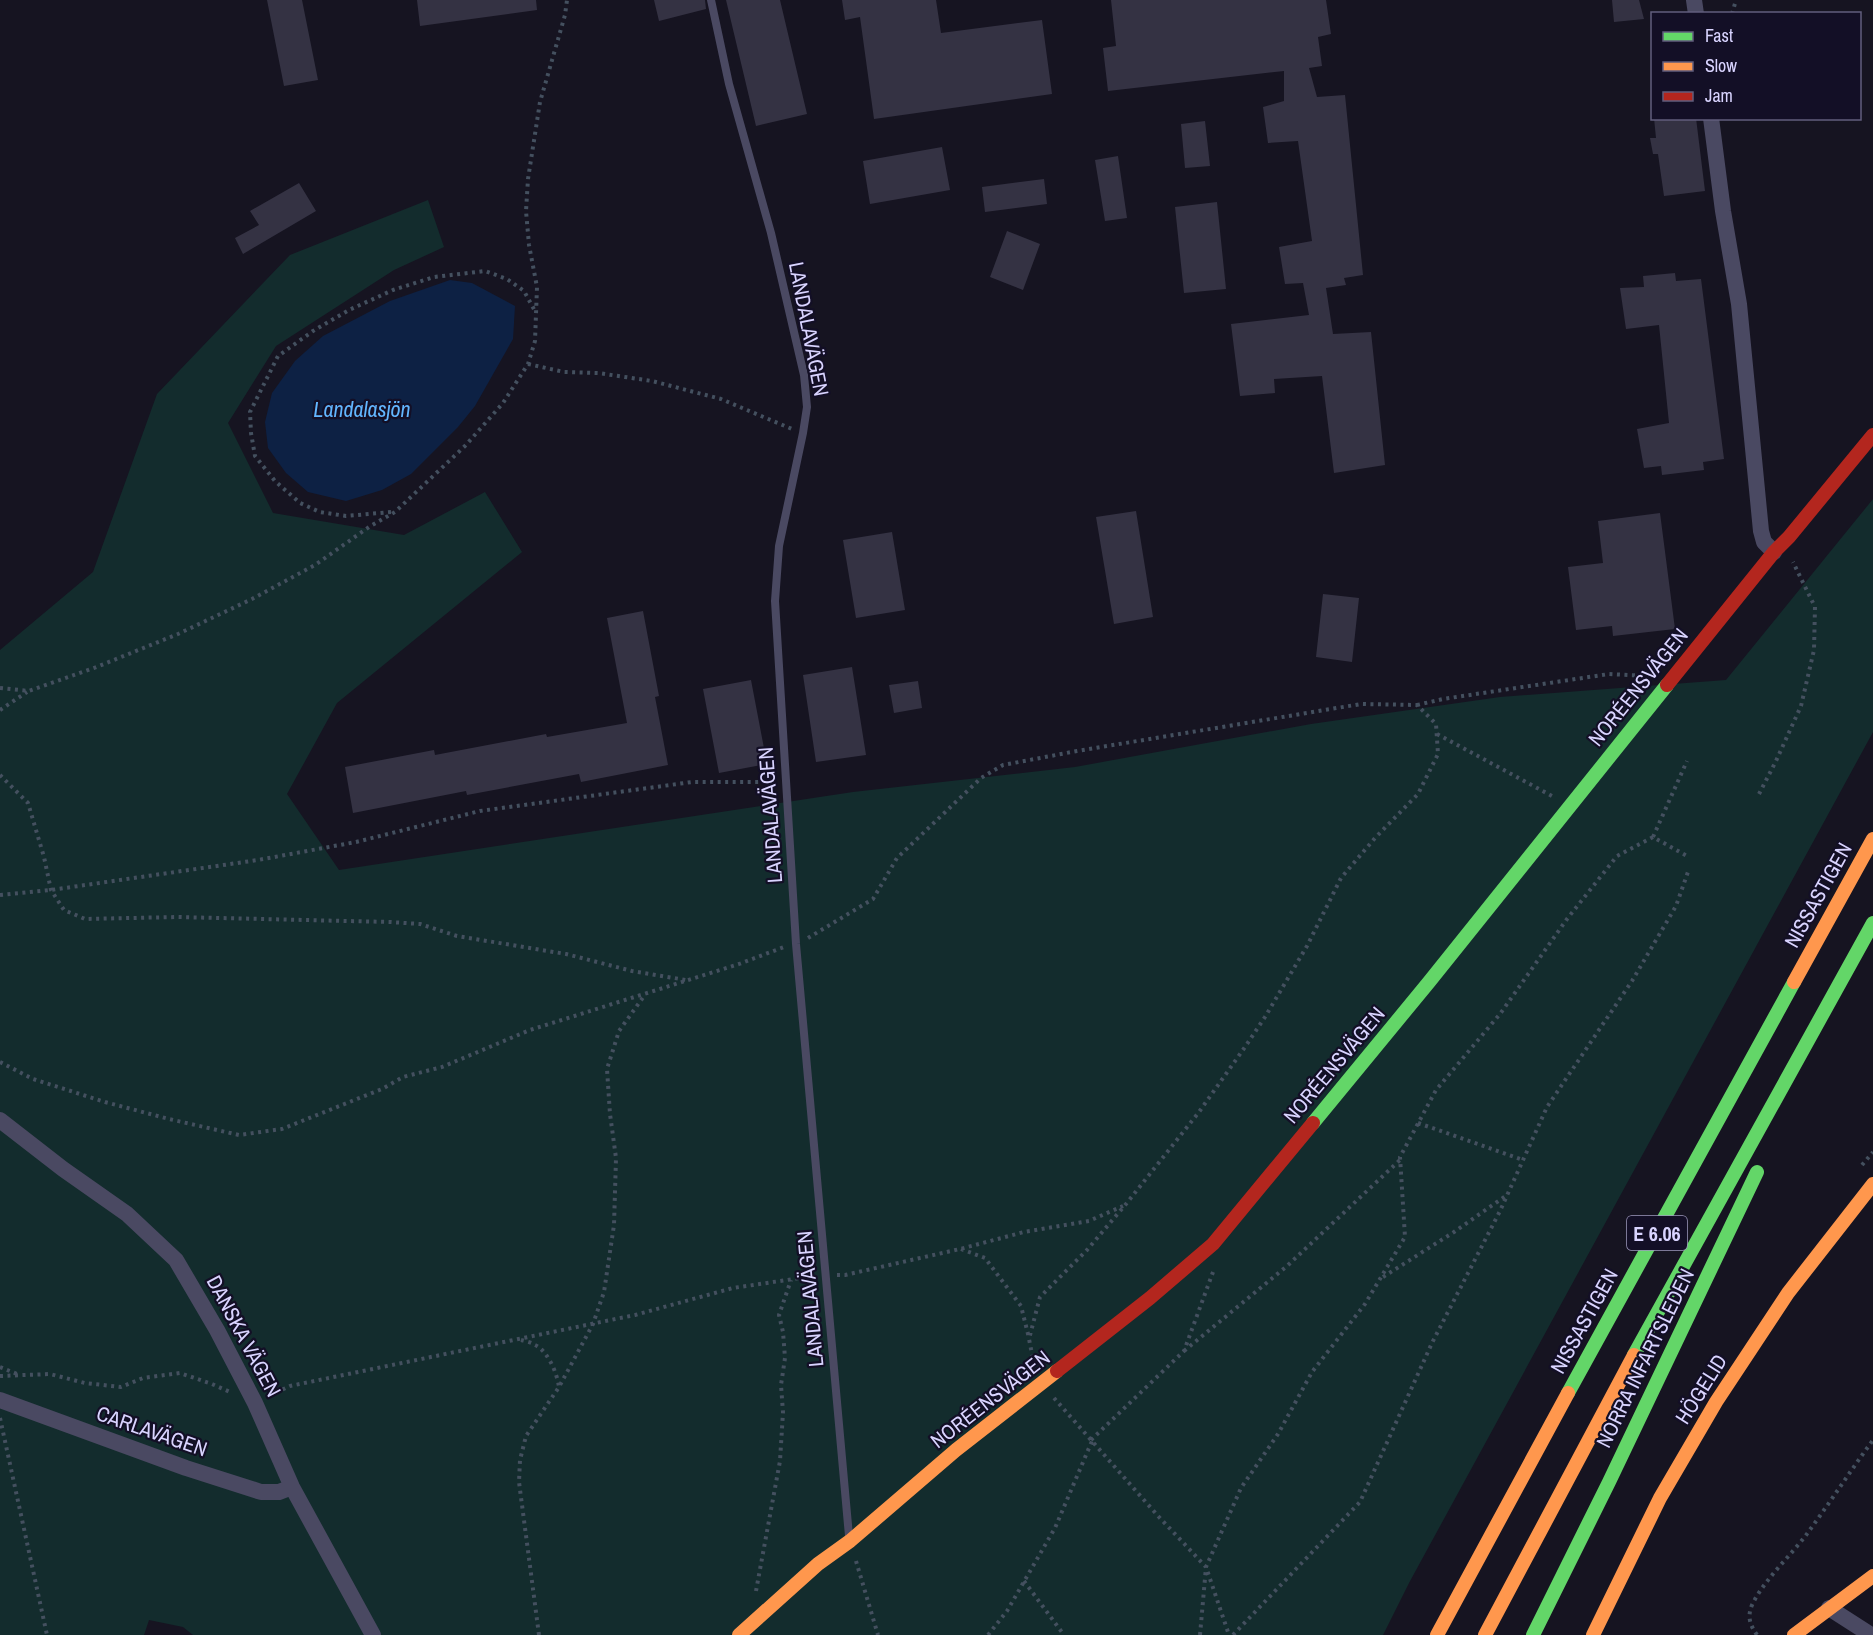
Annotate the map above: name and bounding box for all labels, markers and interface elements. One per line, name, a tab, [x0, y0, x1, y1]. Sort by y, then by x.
legend	[1651, 12, 1861, 120]
text: Fast	[1705, 23, 1733, 48]
text: Slow	[1705, 53, 1737, 78]
text: Jam	[1705, 83, 1733, 108]
street label: LANDALAVÄGEN	[782, 259, 836, 399]
water label: Landalasjön	[313, 394, 411, 424]
street label: NORÉENSVÄGEN	[1581, 622, 1695, 752]
street label: LANDALAVÄGEN	[751, 746, 789, 884]
street label: NISSASTIGEN	[1777, 837, 1859, 953]
street label: NORÉENSVÄGEN	[1277, 1000, 1391, 1130]
road number: E 6.06	[1627, 1216, 1687, 1250]
street label: LANDALAVÄGEN	[790, 1230, 830, 1368]
street label: NISSASTIGEN	[1543, 1263, 1625, 1379]
street label: NORRA INFARTSLEDEN	[1589, 1264, 1701, 1452]
street label: DANSKA VÄGEN	[200, 1270, 288, 1402]
street label: NORÉENSVÄGEN	[924, 1343, 1056, 1455]
street label: HÖGELID	[1668, 1348, 1734, 1430]
street label: CARLAVÄGEN	[93, 1399, 211, 1463]

